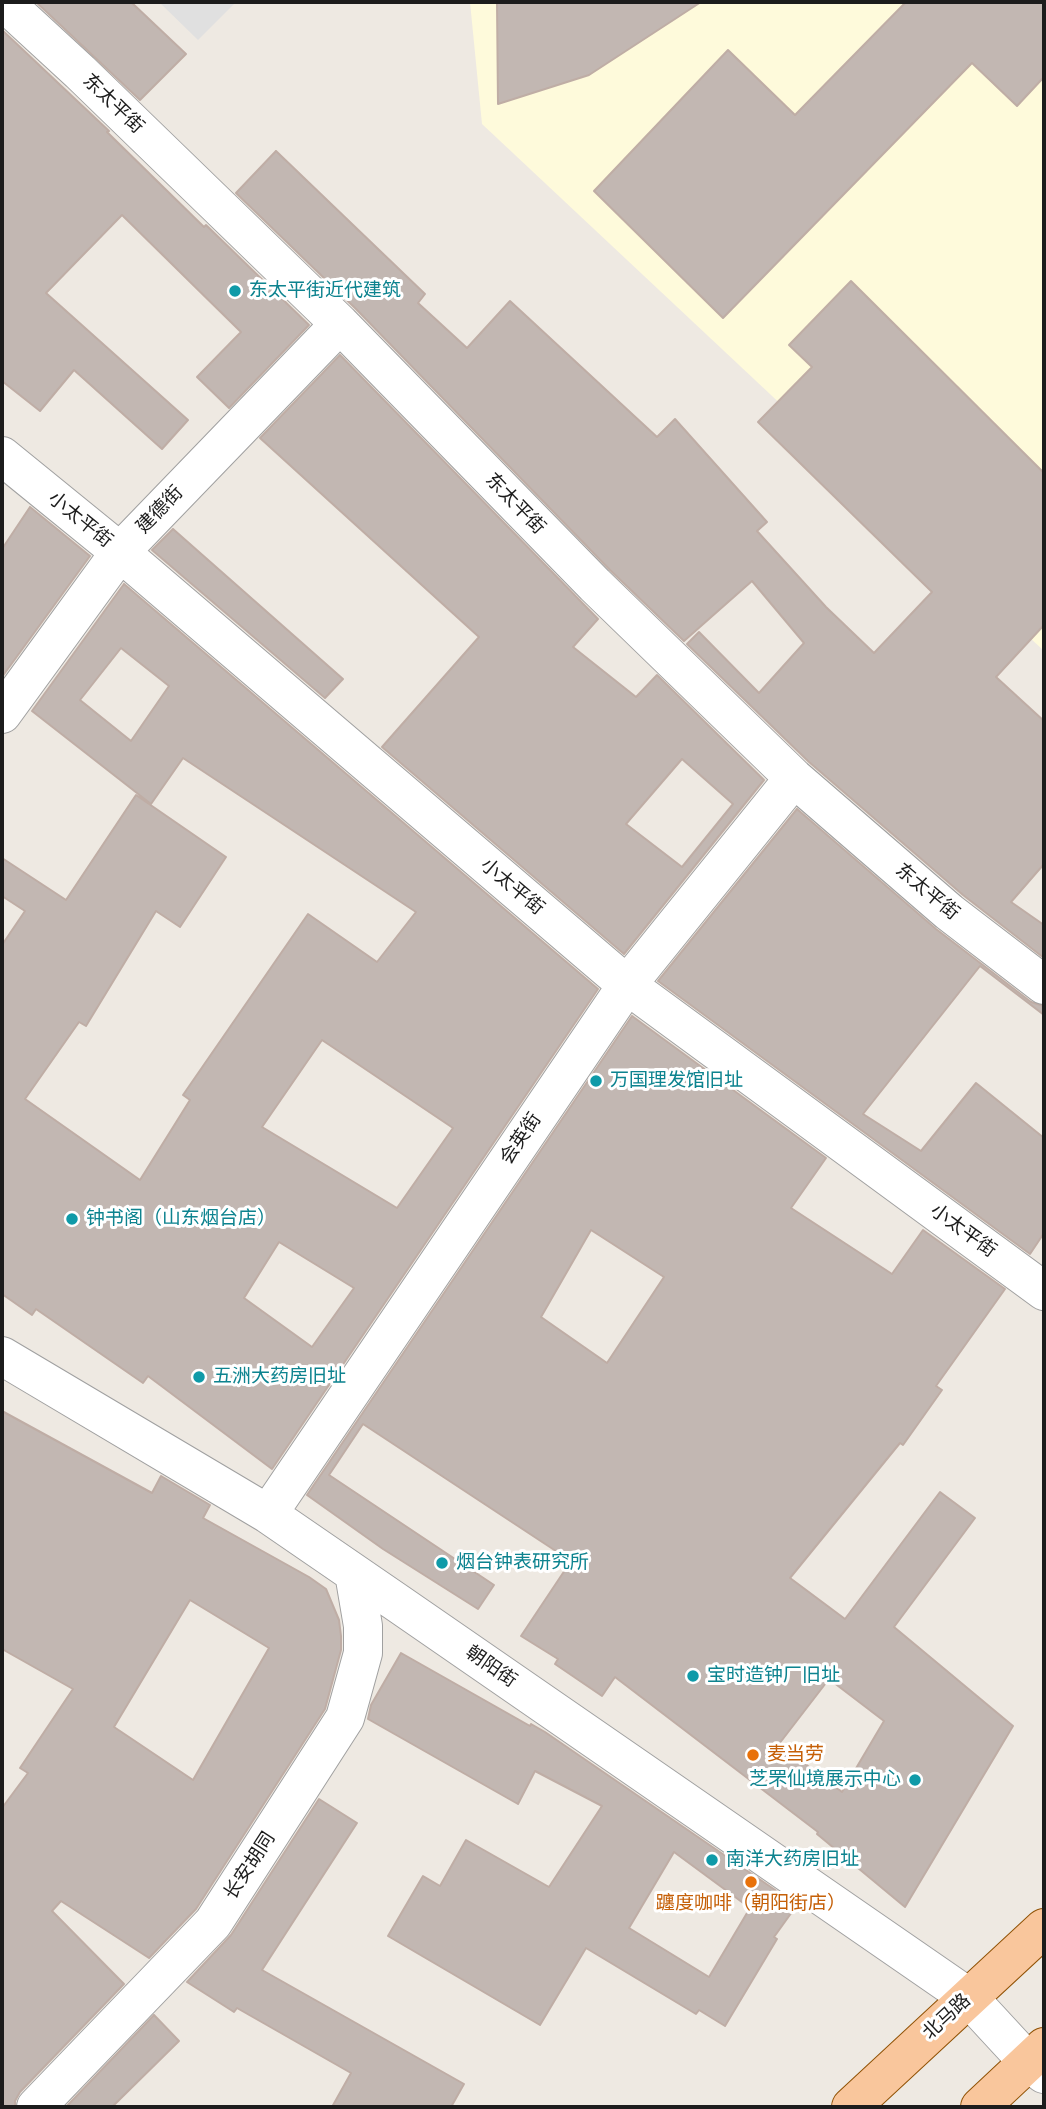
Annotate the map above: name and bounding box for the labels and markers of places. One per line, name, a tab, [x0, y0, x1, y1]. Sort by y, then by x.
place label: 东太平街近代建筑	[249, 280, 401, 302]
marker: 东太平街近代建筑	[227, 283, 243, 299]
place label: 万国理发馆旧址	[610, 1070, 743, 1092]
marker: 万国理发馆旧址	[588, 1073, 604, 1089]
place label: 钟书阁（山东烟台店）	[86, 1208, 276, 1230]
marker: 钟书阁（山东烟台店）	[64, 1211, 80, 1227]
place label: 五洲大药房旧址	[213, 1366, 346, 1388]
marker: 五洲大药房旧址	[191, 1369, 207, 1385]
place label: 烟台钟表研究所	[456, 1552, 589, 1574]
marker: 烟台钟表研究所	[434, 1555, 450, 1571]
place label: 宝时造钟厂旧址	[707, 1665, 840, 1687]
marker: 宝时造钟厂旧址	[685, 1668, 701, 1684]
place label: 麦当劳	[767, 1744, 824, 1766]
marker: 麦当劳	[745, 1747, 761, 1763]
place label: 芝罘仙境展示中心	[749, 1769, 901, 1791]
marker: 芝罘仙境展示中心	[907, 1772, 923, 1788]
place label: 南洋大药房旧址	[726, 1849, 859, 1871]
marker: 南洋大药房旧址	[704, 1852, 720, 1868]
marker: 躔度咖啡（朝阳街店）	[743, 1874, 759, 1890]
place label: 躔度咖啡（朝阳街店）	[656, 1893, 846, 1915]

